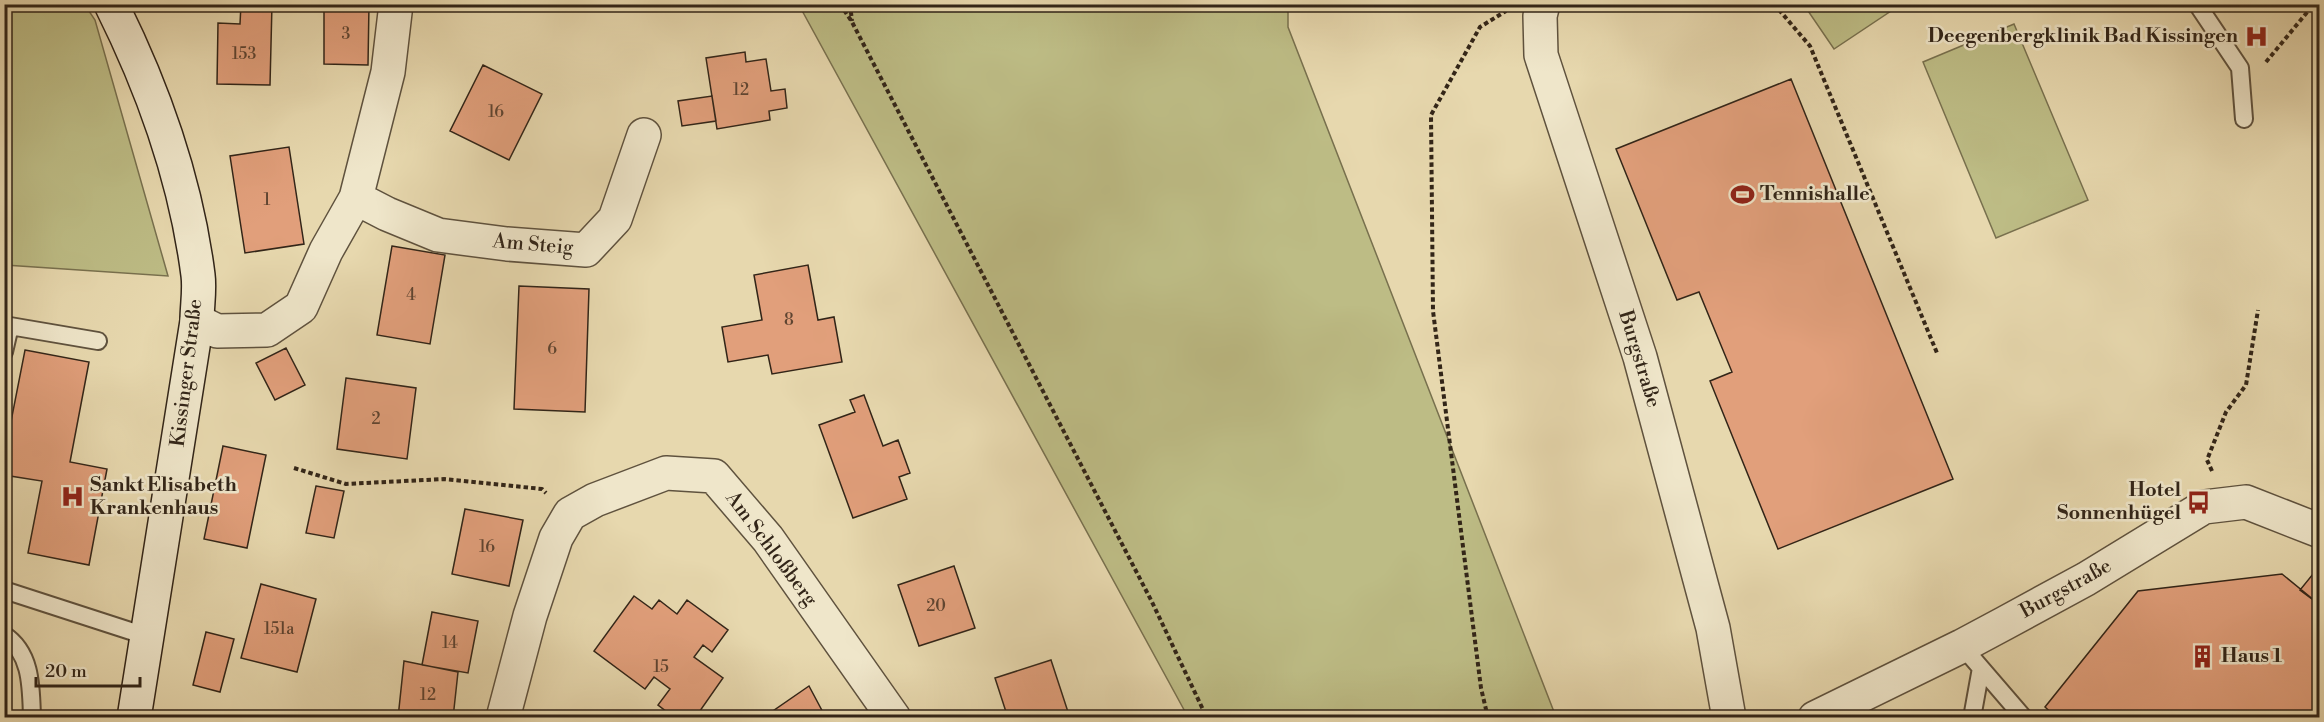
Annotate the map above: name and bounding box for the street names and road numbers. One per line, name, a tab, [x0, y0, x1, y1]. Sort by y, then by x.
street label: Am Steig	[491, 229, 575, 261]
street label: Kissinger Straße	[166, 298, 208, 448]
street label: Burgstraße	[1612, 306, 1666, 411]
street label: Am Schloßberg	[719, 486, 823, 612]
street label: Burgstraße	[2015, 554, 2116, 625]

